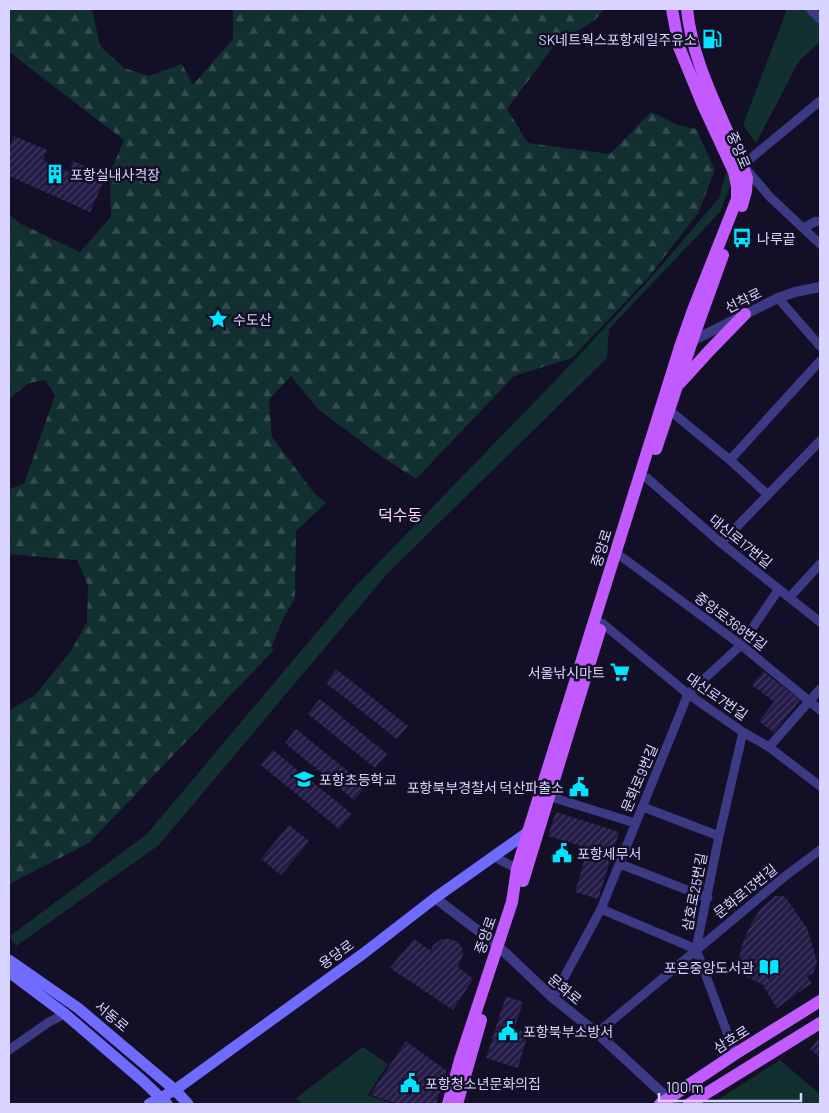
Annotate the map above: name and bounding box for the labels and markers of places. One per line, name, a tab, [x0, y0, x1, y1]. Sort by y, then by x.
fuel station icon: SK네트웍스포항제일주유소	[701, 28, 723, 50]
place label: SK네트웍스포항제일주유소	[539, 31, 697, 48]
building icon: 포항실내사격장	[44, 163, 66, 185]
place label: 포항실내사격장	[70, 166, 160, 183]
bus stop icon: 나루끝	[731, 227, 753, 249]
place label: 나루끝	[757, 230, 796, 247]
place icon: 수도산	[207, 308, 229, 330]
place label: 수도산	[233, 311, 272, 328]
supermarket icon: 서울낚시마트	[609, 661, 631, 683]
place label: 서울낚시마트	[528, 664, 605, 681]
school or university icon: 포항초등학교	[293, 768, 315, 790]
place label: 포항초등학교	[319, 771, 396, 788]
public building icon: 포항북부경찰서 덕산파출소	[568, 776, 590, 798]
place label: 포항북부경찰서 덕산파출소	[407, 779, 564, 796]
public building icon: 포항세무서	[551, 842, 573, 864]
place label: 포항세무서	[577, 845, 641, 862]
library icon: 포은중앙도서관	[758, 956, 780, 978]
place label: 포은중앙도서관	[664, 959, 754, 976]
public building icon: 포항북부소방서	[497, 1020, 519, 1042]
place label: 포항북부소방서	[523, 1023, 613, 1040]
public building icon: 포항청소년문화의집	[399, 1072, 421, 1094]
place label: 포항청소년문화의집	[425, 1075, 541, 1092]

